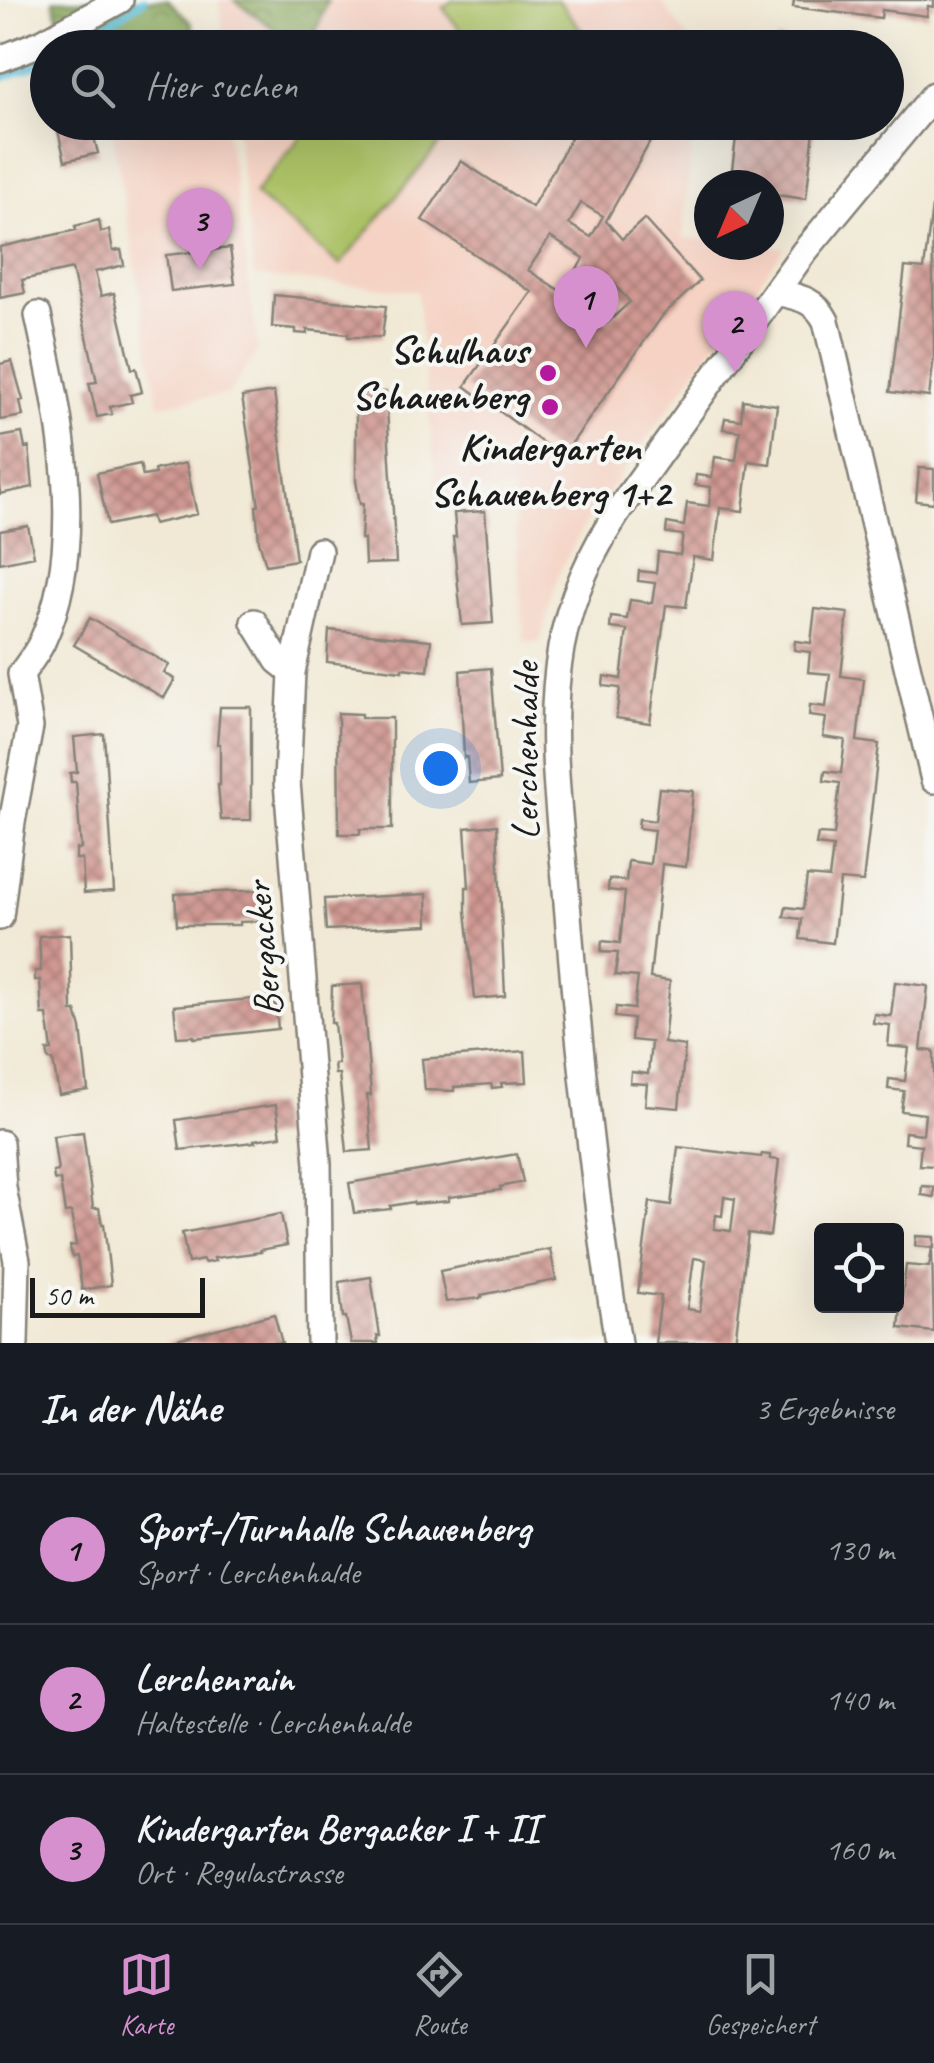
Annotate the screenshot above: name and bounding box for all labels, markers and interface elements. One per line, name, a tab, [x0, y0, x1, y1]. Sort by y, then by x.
search box	[30, 30, 904, 140]
icon: search	[65, 58, 120, 113]
text: Hier suchen	[145, 62, 297, 109]
north arrow	[694, 170, 784, 260]
pin: 3	[168, 188, 232, 270]
pin: 1	[554, 266, 618, 348]
pin: 2	[702, 290, 768, 373]
place label: Schulhaus Schauenberg	[351, 325, 532, 421]
marker: Schulhaus Schauenberg	[537, 362, 559, 384]
marker: Kindergarten Schauenberg 1+2	[539, 396, 561, 418]
place label: Kindergarten Schauenberg 1+2	[430, 422, 674, 518]
street label: Lerchenhalde	[500, 659, 550, 840]
your location	[415, 743, 466, 794]
street label: Bergacker	[232, 877, 294, 1019]
map controls	[814, 1223, 904, 1313]
button: locate	[814, 1223, 904, 1313]
scale bar	[30, 1273, 205, 1318]
text: 50 m	[45, 1278, 93, 1313]
text: In der Nähe	[40, 1382, 221, 1435]
text: 3 Ergebnisse	[755, 1388, 894, 1429]
text: Sport-/Turnhalle Schauenberg	[135, 1505, 530, 1552]
text: 1	[65, 1529, 80, 1570]
text: 130 m	[825, 1529, 894, 1570]
text: Sport · Lerchenhalde	[135, 1552, 360, 1593]
text: Lerchenrain	[135, 1655, 293, 1702]
text: 2	[65, 1679, 80, 1720]
text: 140 m	[825, 1679, 894, 1720]
text: Haltestelle · Lerchenhalde	[135, 1702, 410, 1743]
text: Kindergarten Bergacker I + II	[135, 1805, 539, 1852]
text: 3	[65, 1829, 80, 1870]
text: 160 m	[825, 1829, 894, 1870]
text: Ort · Regulastrasse	[135, 1852, 343, 1893]
tab: Karte	[119, 1947, 174, 2042]
tab: Route	[412, 1947, 467, 2042]
tab: Gespeichert	[706, 1947, 815, 2042]

